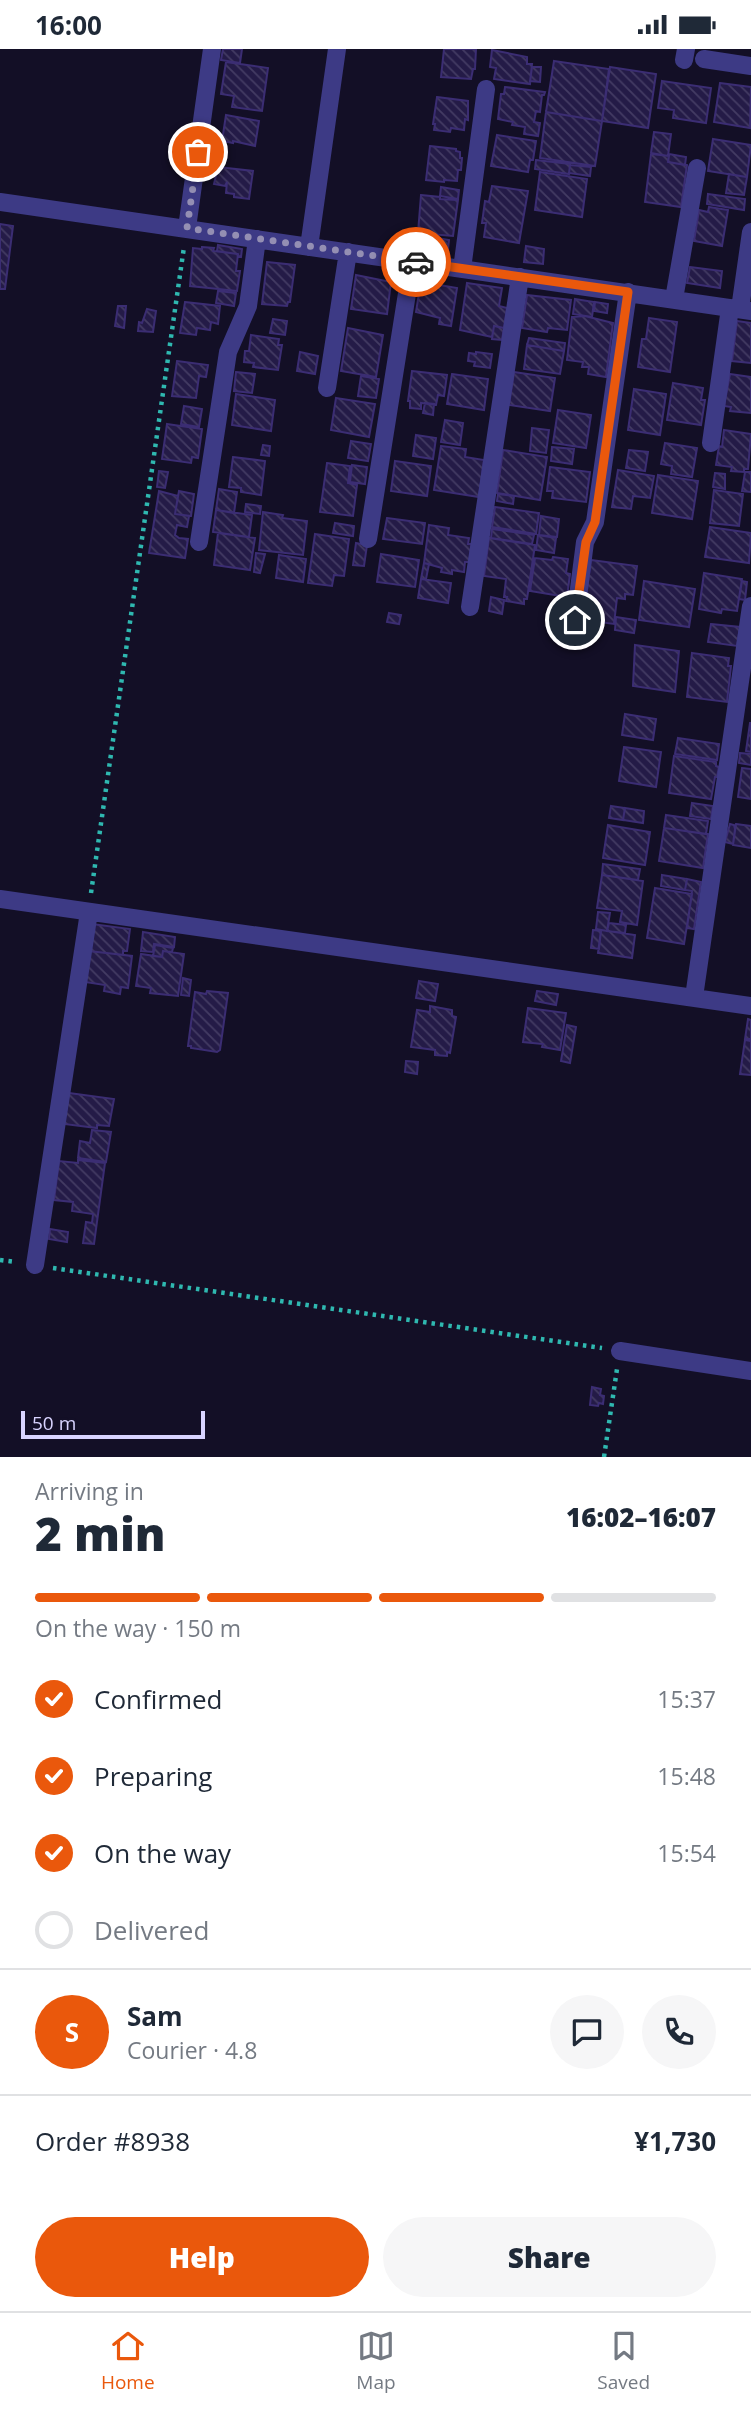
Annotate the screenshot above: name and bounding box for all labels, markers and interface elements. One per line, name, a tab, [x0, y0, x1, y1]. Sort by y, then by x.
text: 16:00	[35, 7, 102, 43]
pin	[168, 122, 228, 182]
icon: bag	[179, 133, 217, 171]
courier	[381, 227, 451, 297]
icon: car	[397, 243, 435, 281]
pin	[545, 590, 605, 650]
icon: home	[556, 601, 594, 639]
scale bar	[21, 1408, 205, 1440]
text: 50 m	[32, 1410, 76, 1436]
text: Arriving in	[35, 1475, 144, 1507]
text: 16:02–16:07	[566, 1499, 716, 1535]
text: 2 min	[35, 1502, 166, 1564]
text: On the way · 150 m	[35, 1612, 241, 1644]
icon: check	[35, 1680, 73, 1718]
text: Confirmed	[94, 1681, 222, 1717]
text: 15:37	[657, 1683, 716, 1715]
icon: check	[35, 1757, 73, 1795]
text: Preparing	[94, 1758, 212, 1794]
text: 15:48	[657, 1760, 716, 1792]
icon: check	[35, 1834, 73, 1872]
text: On the way	[94, 1835, 231, 1871]
text: 15:54	[657, 1837, 716, 1869]
text: Delivered	[94, 1912, 209, 1948]
button: chat	[550, 1995, 624, 2069]
button: phone	[642, 1995, 716, 2069]
text: Sam	[127, 1998, 183, 2034]
text: S	[65, 2014, 79, 2050]
text: Courier · 4.8	[127, 2034, 257, 2066]
text: Order #8938	[35, 2123, 190, 2159]
text: ¥1,730	[634, 2123, 716, 2159]
button: Help	[35, 2217, 369, 2297]
button: Share	[383, 2217, 716, 2297]
tab: Home	[101, 2327, 155, 2395]
tab: Map	[356, 2327, 396, 2395]
tab: Saved	[597, 2327, 650, 2395]

